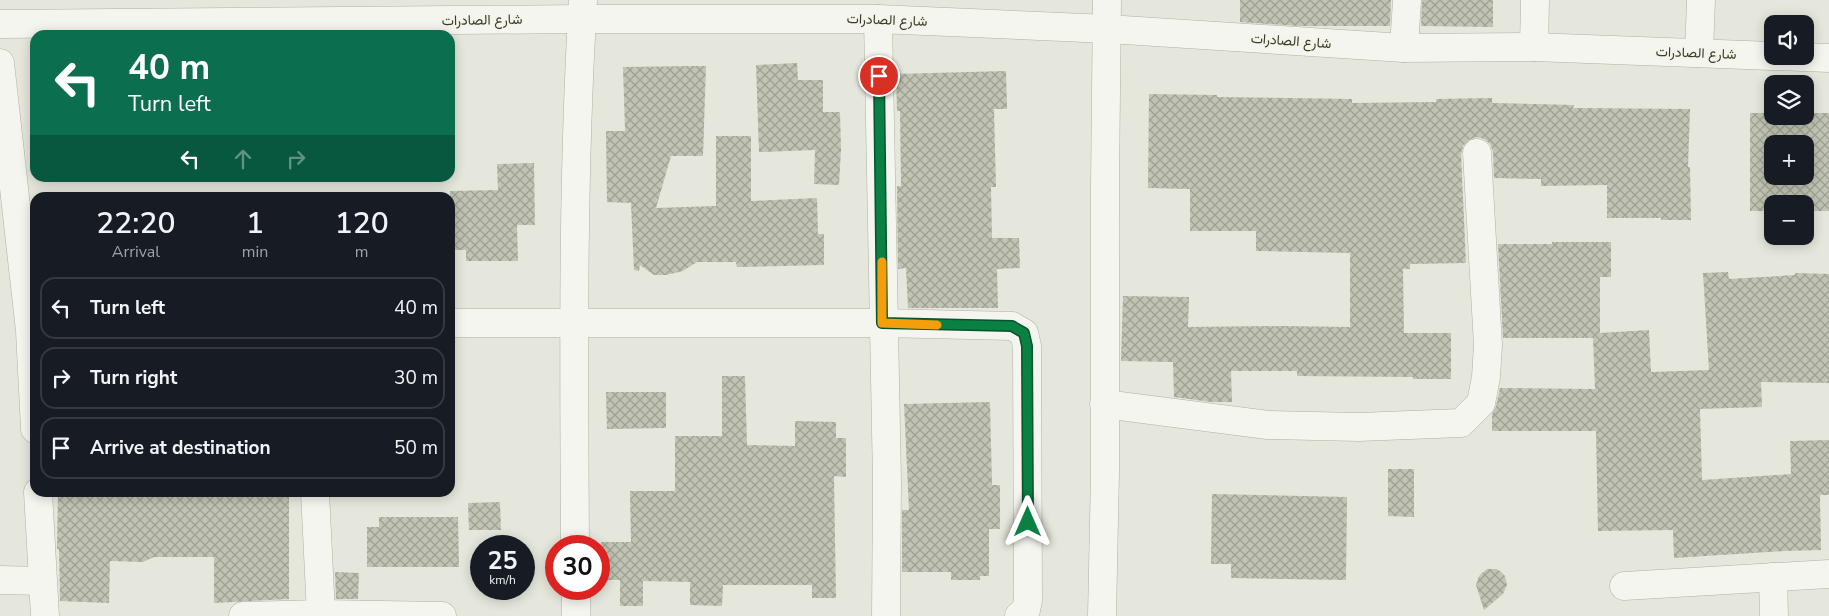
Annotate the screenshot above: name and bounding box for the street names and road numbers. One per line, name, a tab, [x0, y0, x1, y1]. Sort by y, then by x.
street label: شارع الصادرات	[846, 9, 928, 32]
street label: شارع الصادرات	[441, 10, 523, 31]
street label: شارع الصادرات	[1250, 29, 1332, 54]
street label: شارع الصادرات	[1655, 42, 1737, 65]

